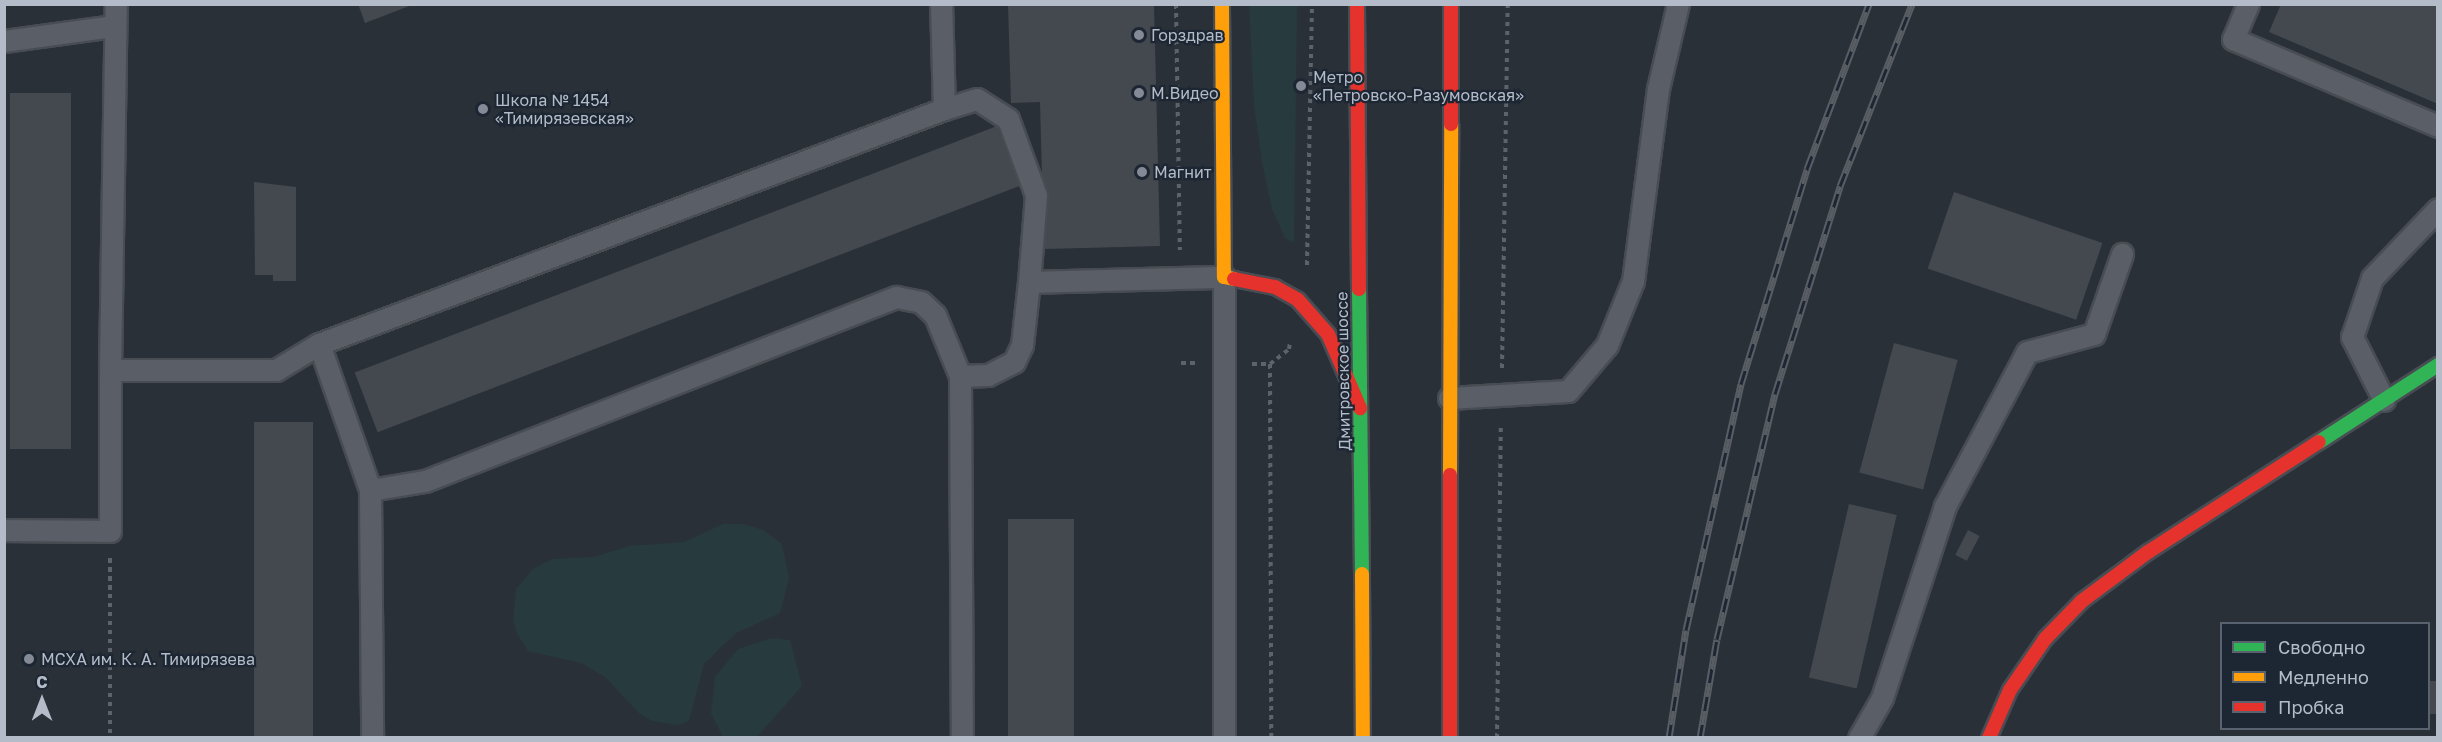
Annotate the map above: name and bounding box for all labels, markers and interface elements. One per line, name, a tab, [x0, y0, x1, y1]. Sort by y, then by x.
place label: Горздрав	[1151, 25, 1224, 45]
marker: Горздрав	[1132, 28, 1146, 42]
place label: Метро «Петровско-Разумовская»	[1313, 67, 1524, 105]
marker: Метро «Петровско-Разумовская»	[1294, 79, 1308, 93]
place label: М.Видео	[1151, 83, 1219, 103]
marker: М.Видео	[1132, 86, 1146, 100]
place label: Школа № 1454 «Тимирязевская»	[495, 90, 634, 128]
marker: Школа № 1454 «Тимирязевская»	[476, 102, 490, 116]
place label: Магнит	[1154, 162, 1212, 182]
marker: Магнит	[1135, 165, 1149, 179]
street label: Дмитровское шоссе	[1332, 291, 1354, 451]
legend	[2220, 622, 2430, 730]
text: Свободно	[2278, 636, 2365, 658]
place label: МСХА им. К. А. Тимирязева	[41, 649, 255, 669]
marker: МСХА им. К. А. Тимирязева	[22, 652, 36, 666]
text: Медленно	[2278, 666, 2369, 688]
north arrow	[12, 670, 72, 730]
text: С	[36, 672, 48, 692]
text: Пробка	[2278, 696, 2344, 718]

